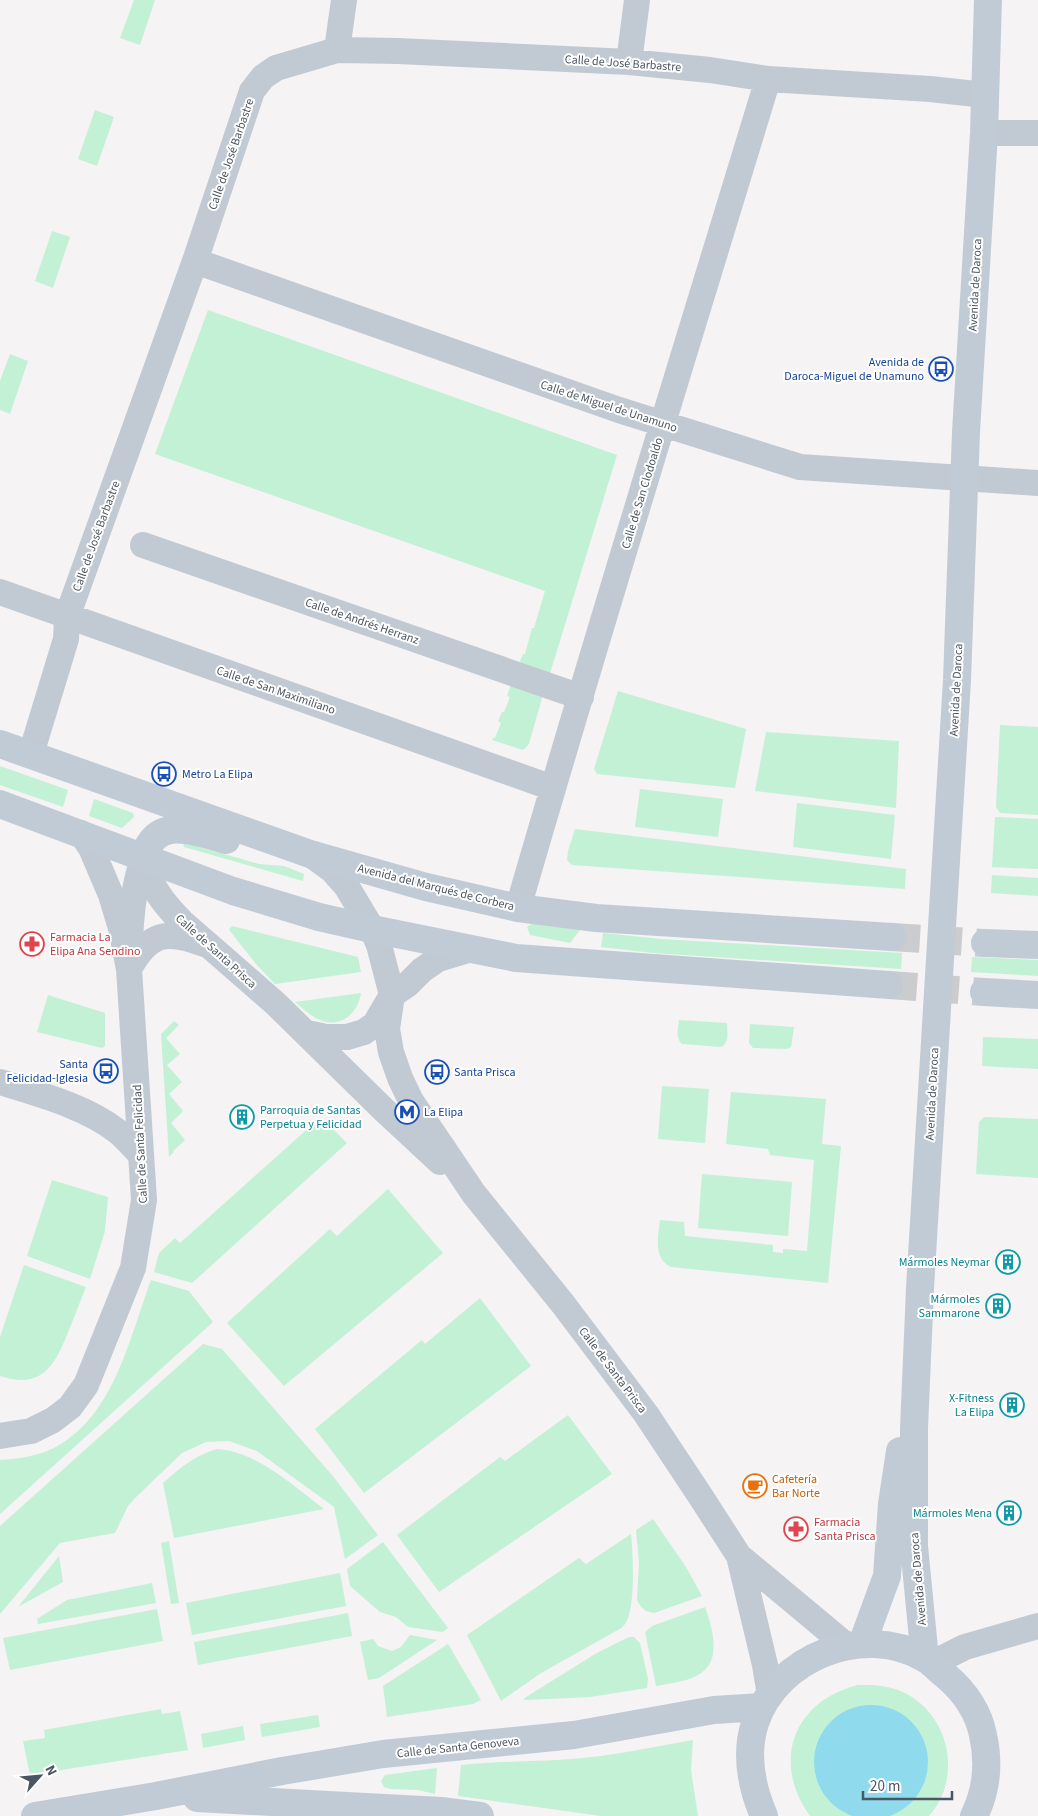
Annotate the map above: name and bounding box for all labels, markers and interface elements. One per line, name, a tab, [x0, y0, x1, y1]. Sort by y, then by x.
street label: Calle de José Barbastre	[564, 51, 682, 76]
street label: Calle de José Barbastre	[204, 96, 259, 212]
street label: Avenida de Daroca	[965, 238, 986, 332]
place label: Avenida de Daroca-Miguel de Unamuno	[784, 354, 924, 385]
bus stop icon: Avenida de Daroca-Miguel de Unamuno	[928, 356, 954, 382]
street label: Calle de Miguel de Unamuno	[538, 376, 679, 437]
street label: Calle de San Clodoaldo	[617, 435, 667, 551]
street label: Calle de José Barbastre	[69, 478, 124, 594]
street label: Calle de Andrés Herranz	[303, 594, 421, 649]
street label: Avenida de Daroca	[946, 643, 967, 737]
street label: Calle de San Maximiliano	[214, 662, 338, 719]
bus stop icon: Metro La Elipa	[151, 761, 177, 787]
place label: Metro La Elipa	[182, 766, 253, 783]
street label: Avenida del Marqués de Corbera	[356, 860, 516, 915]
street label: Calle de Santa Prisca	[171, 910, 260, 992]
place label: Farmacia La Elipa Ana Sendino	[50, 929, 140, 960]
pharmacy icon: Farmacia La Elipa Ana Sendino	[19, 931, 45, 957]
street label: Avenida de Daroca	[922, 1047, 943, 1141]
place label: Santa Felicidad-Iglesia	[7, 1056, 88, 1087]
bus stop icon: Santa Felicidad-Iglesia	[93, 1058, 119, 1084]
bus stop icon: Santa Prisca	[424, 1059, 450, 1085]
place label: Santa Prisca	[454, 1064, 516, 1081]
street label: Calle de Santa Felicidad	[129, 1084, 152, 1204]
metro station icon: La Elipa	[394, 1099, 420, 1125]
place label: Parroquia de Santas Perpetua y Felicidad	[260, 1102, 362, 1133]
building icon: Parroquia de Santas Perpetua y Felicidad	[229, 1104, 255, 1130]
place label: La Elipa	[424, 1104, 463, 1121]
building icon: Mármoles Neymar	[995, 1249, 1021, 1275]
place label: Mármoles Neymar	[899, 1254, 991, 1271]
place label: Mármoles Sammarone	[919, 1291, 980, 1322]
building icon: Mármoles Sammarone	[985, 1293, 1011, 1319]
street label: Calle de Santa Prisca	[575, 1324, 651, 1417]
place label: X-Fitness La Elipa	[949, 1390, 994, 1421]
building icon: X-Fitness La Elipa	[999, 1392, 1025, 1418]
place label: Cafetería Bar Norte	[772, 1471, 820, 1502]
cafe icon: Cafetería Bar Norte	[742, 1473, 768, 1499]
building icon: Mármoles Mena	[996, 1500, 1022, 1526]
place label: Mármoles Mena	[913, 1505, 992, 1522]
place label: Farmacia Santa Prisca	[814, 1514, 876, 1545]
pharmacy icon: Farmacia Santa Prisca	[783, 1516, 809, 1542]
street label: Avenida de Daroca	[906, 1532, 931, 1626]
street label: Calle de Santa Genoveva	[396, 1733, 520, 1762]
north arrow	[15, 1751, 65, 1801]
text: N	[40, 1762, 62, 1779]
scale bar	[863, 1768, 952, 1800]
text: 20 m	[870, 1776, 900, 1797]

